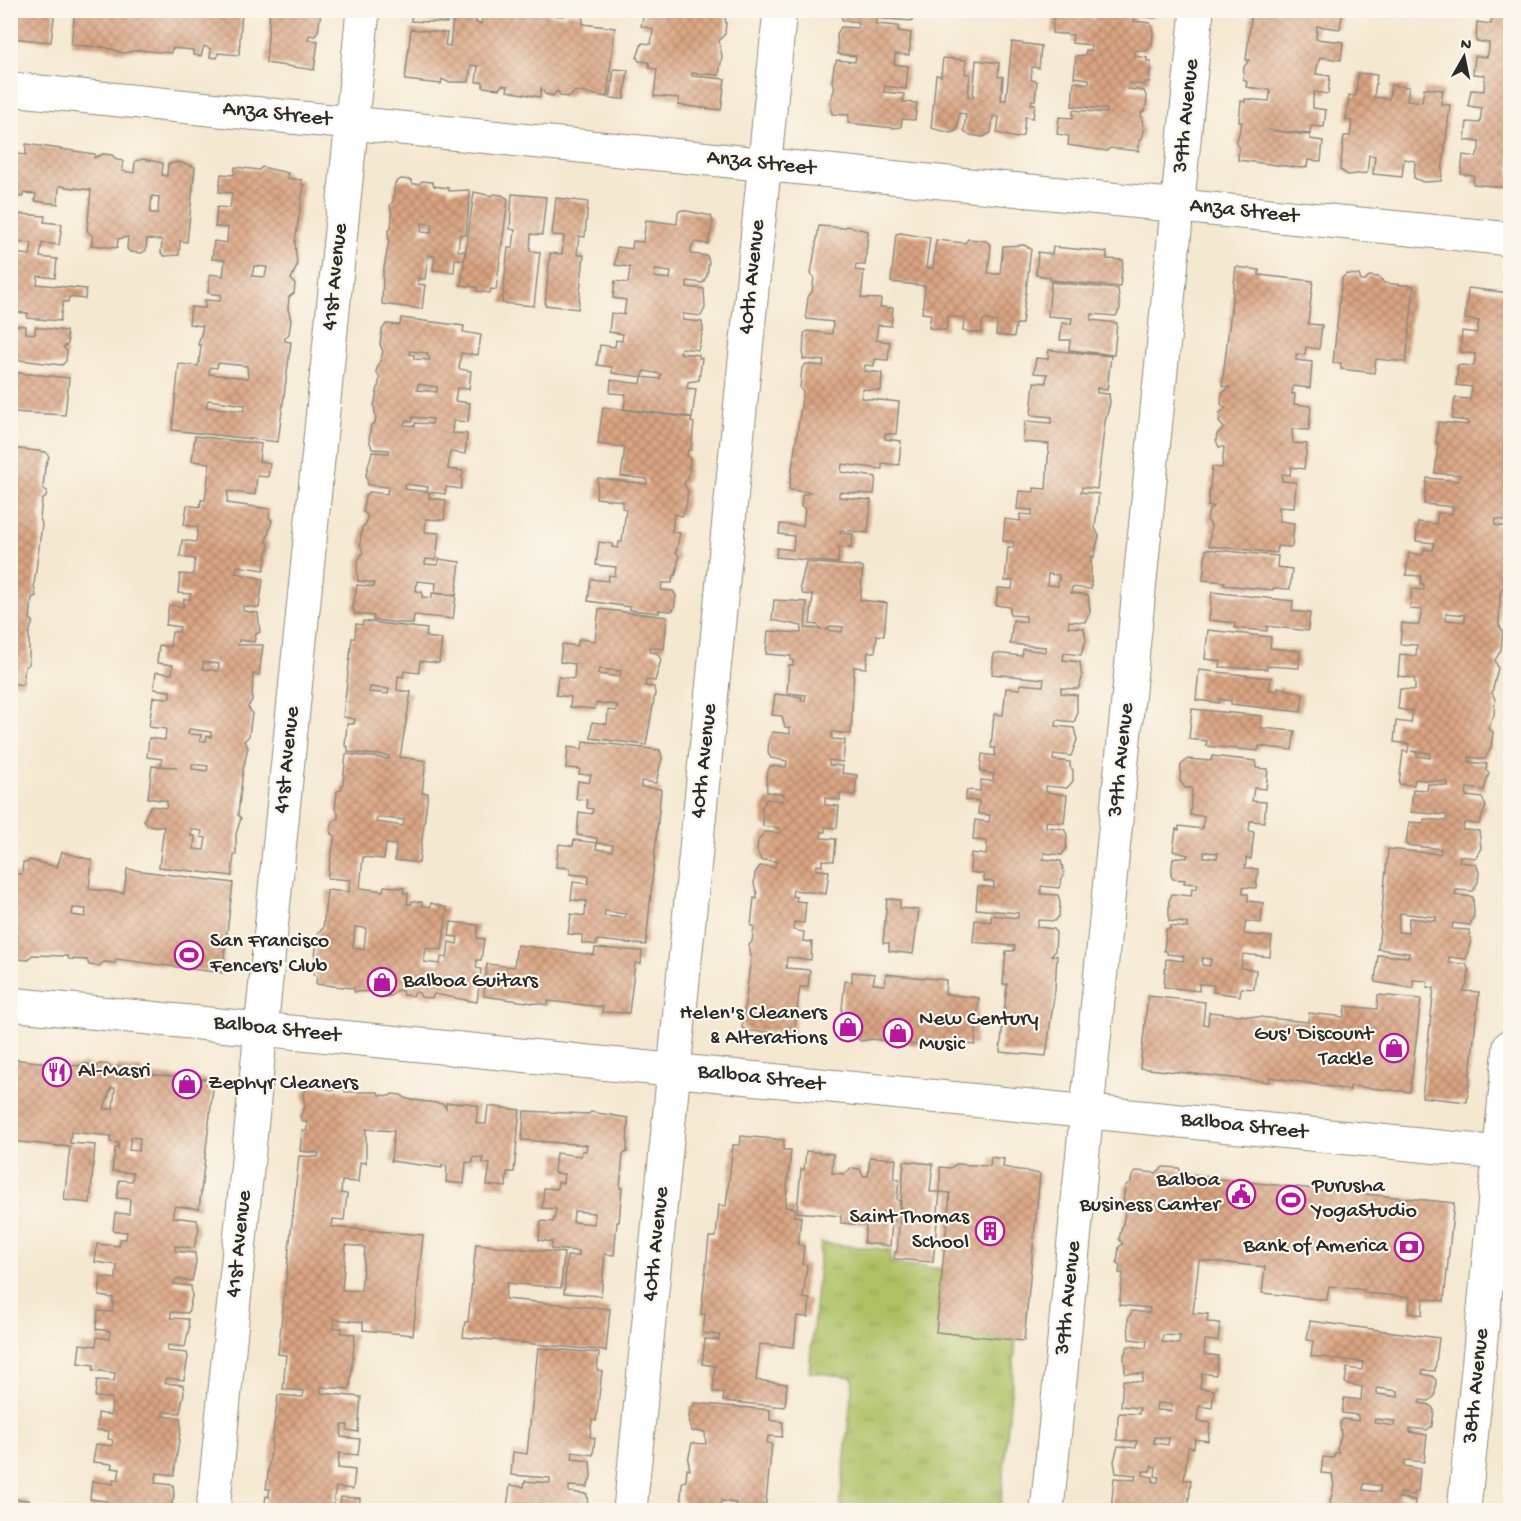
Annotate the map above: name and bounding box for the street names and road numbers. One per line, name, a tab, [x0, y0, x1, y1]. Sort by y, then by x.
street label: 39th Avenue	[1168, 57, 1206, 175]
street label: Anza Street	[221, 96, 335, 134]
street label: Anza Street	[705, 145, 819, 183]
street label: Anza Street	[1188, 193, 1302, 231]
street label: 40th Avenue	[734, 218, 772, 336]
street label: 41st Avenue	[317, 221, 355, 332]
street label: 39th Avenue	[1103, 701, 1141, 819]
street label: 40th Avenue	[686, 702, 724, 820]
street label: 41st Avenue	[269, 704, 307, 815]
street label: Balboa Street	[211, 1010, 344, 1050]
street label: Balboa Street	[695, 1059, 828, 1099]
street label: Balboa Street	[1178, 1107, 1311, 1147]
street label: 40th Avenue	[638, 1185, 676, 1303]
street label: 41st Avenue	[221, 1188, 259, 1299]
street label: 39th Avenue	[1050, 1239, 1088, 1357]
street label: 38th Avenue	[1458, 1326, 1496, 1446]

